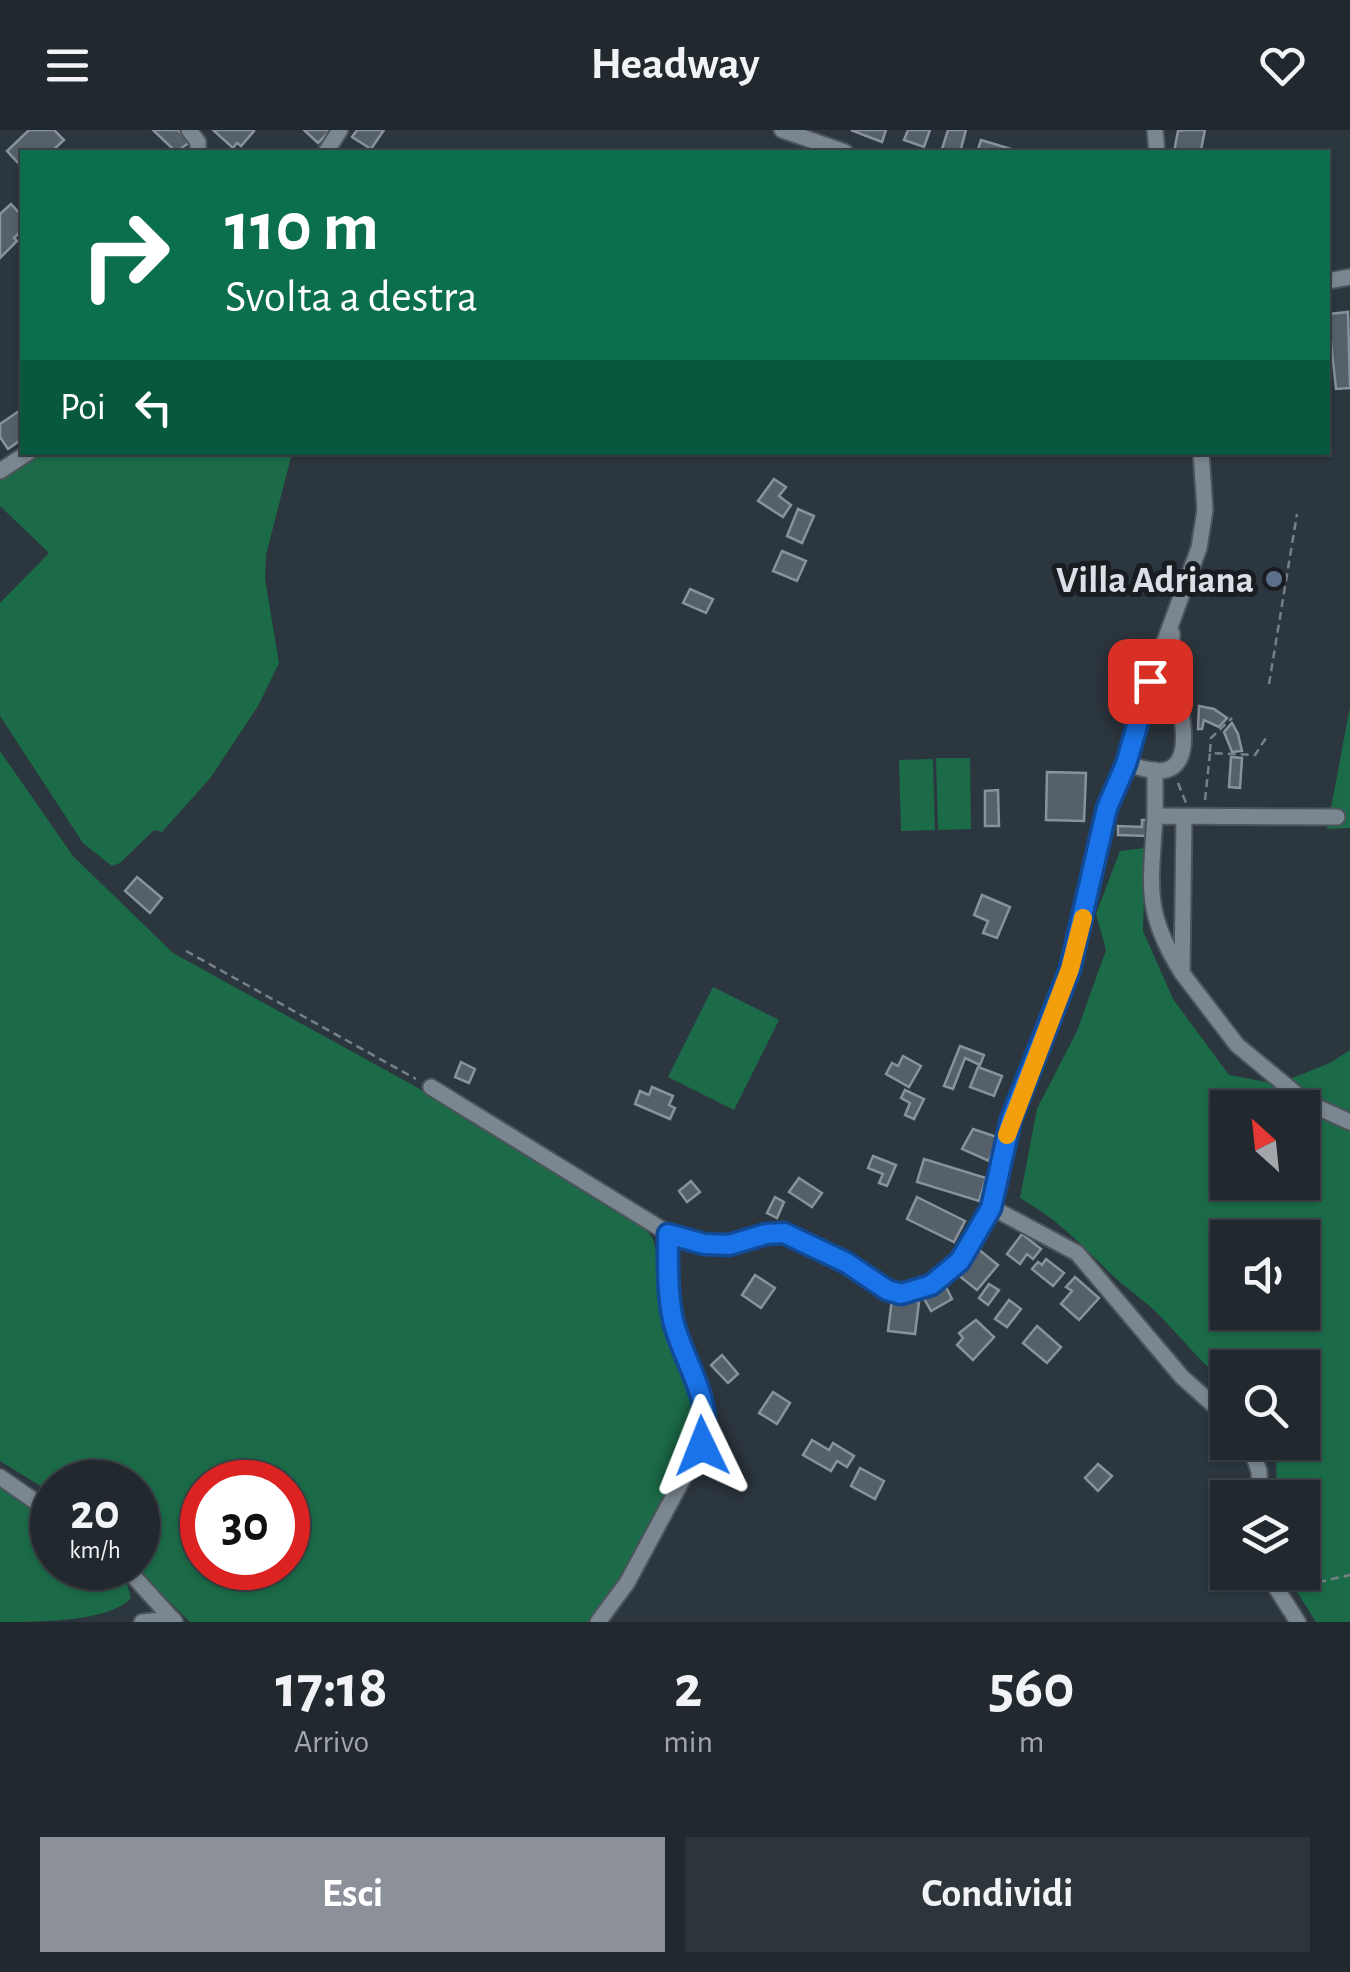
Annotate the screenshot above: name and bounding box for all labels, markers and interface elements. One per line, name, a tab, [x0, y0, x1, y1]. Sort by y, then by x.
icon: menu	[40, 38, 95, 93]
icon: heart	[1255, 38, 1310, 93]
text: Headway	[590, 42, 760, 87]
icon: right	[60, 190, 190, 320]
text: 110 m	[225, 193, 379, 263]
text: Svolta a destra	[225, 275, 478, 320]
icon: left	[126, 380, 181, 435]
text: Poi	[60, 389, 106, 427]
place label: Villa Adriana	[1056, 562, 1254, 600]
marker: Villa Adriana	[1263, 568, 1285, 590]
pin	[1108, 639, 1193, 724]
icon: arrive	[1123, 654, 1178, 709]
north arrow	[1210, 1090, 1320, 1200]
map controls	[1210, 1090, 1320, 1590]
button: sound	[1210, 1220, 1320, 1330]
button: search	[1210, 1350, 1320, 1460]
position arrow	[650, 1394, 754, 1498]
speed limit sign: 30	[180, 1460, 310, 1590]
button: layers	[1210, 1480, 1320, 1590]
text: 20	[70, 1488, 120, 1538]
text: km/h	[69, 1538, 121, 1563]
text: 17:18	[275, 1658, 388, 1718]
text: 2	[674, 1658, 702, 1718]
text: 560	[988, 1658, 1075, 1718]
text: Arrivo	[294, 1726, 369, 1758]
text: min	[663, 1726, 713, 1758]
text: m	[1019, 1726, 1044, 1758]
button: Esci	[40, 1837, 665, 1952]
button: Condividi	[685, 1837, 1310, 1952]

